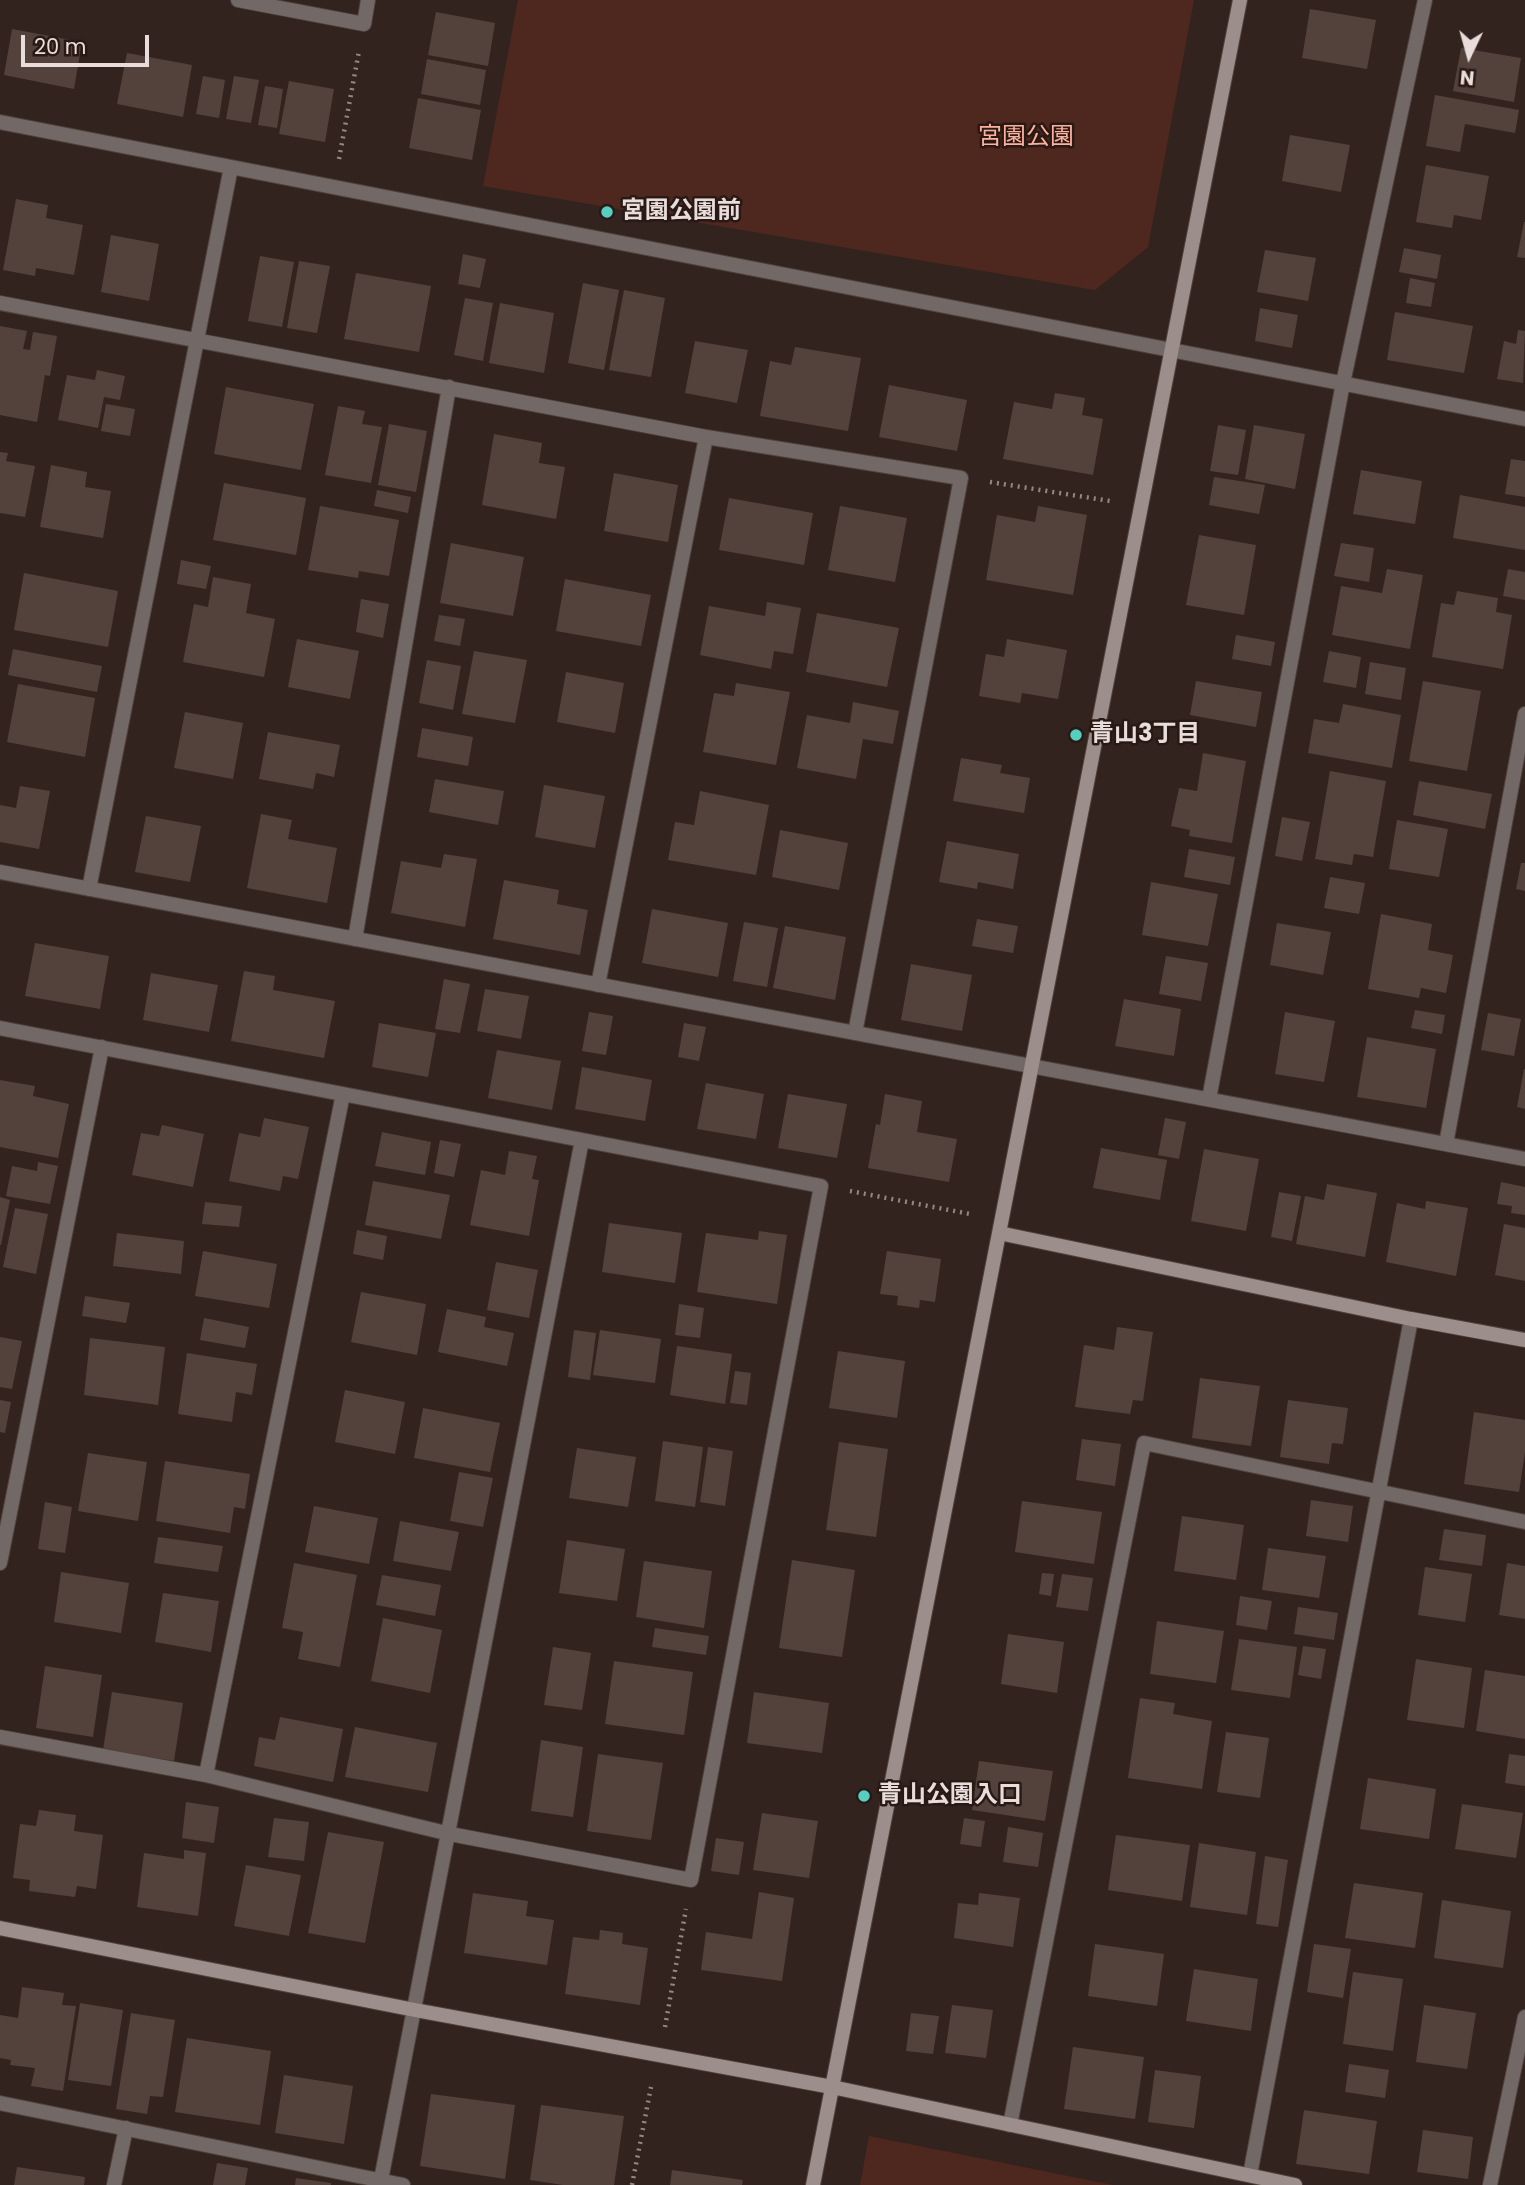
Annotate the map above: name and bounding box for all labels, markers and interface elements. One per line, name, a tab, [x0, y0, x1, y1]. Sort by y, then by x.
scale bar	[24, 21, 152, 65]
north arrow	[1434, 21, 1504, 91]
text: 20 m	[34, 32, 87, 61]
text: N	[1459, 63, 1475, 91]
park label: 宮園公園	[978, 124, 1074, 152]
place label: 宮園公園前	[621, 198, 741, 226]
marker: 宮園公園前	[599, 204, 615, 220]
place label: 青山3丁目	[1090, 721, 1201, 749]
marker: 青山3丁目	[1068, 727, 1084, 743]
place label: 青山公園入口	[878, 1782, 1022, 1810]
marker: 青山公園入口	[856, 1788, 872, 1804]

